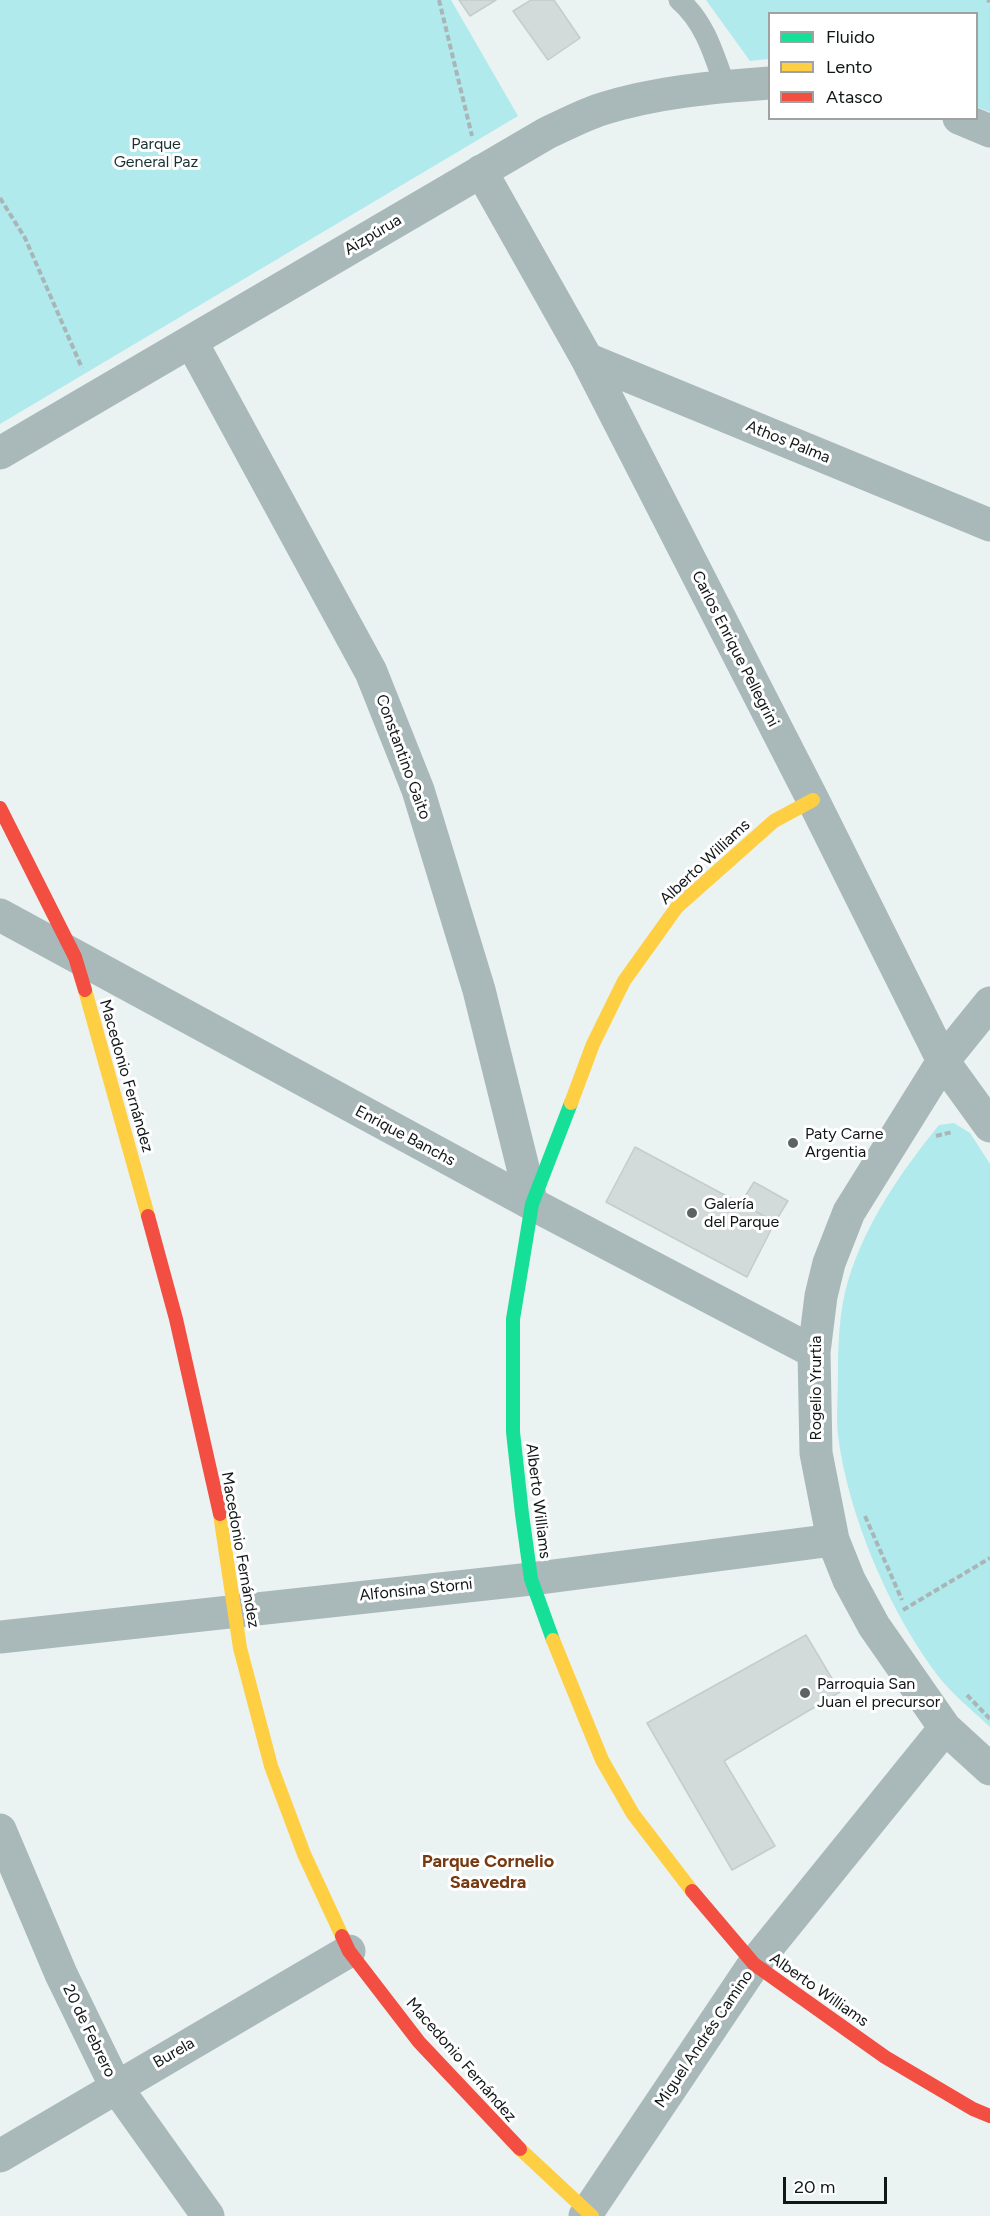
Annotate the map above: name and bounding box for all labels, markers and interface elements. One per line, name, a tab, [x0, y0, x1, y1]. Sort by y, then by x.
legend	[768, 12, 978, 120]
text: Fluido	[826, 26, 875, 48]
text: Lento	[826, 56, 872, 78]
text: Atasco	[826, 86, 883, 108]
park label: Parque General Paz	[114, 134, 198, 172]
street label: Aizpúrua	[341, 210, 405, 260]
street label: Athos Palma	[743, 416, 833, 468]
street label: Carlos Enrique Pellegrini	[687, 568, 783, 730]
street label: Constantino Gaito	[371, 692, 435, 822]
street label: Alberto Williams	[656, 815, 754, 909]
street label: Macedonio Fernández	[95, 997, 157, 1155]
street label: Enrique Banchs	[352, 1102, 458, 1170]
place label: Paty Carne Argentia	[805, 1124, 883, 1162]
marker: Paty Carne Argentia	[786, 1136, 800, 1150]
place label: Galería del Parque	[704, 1194, 779, 1232]
marker: Galería del Parque	[685, 1206, 699, 1220]
street label: Rogelio Yrurtia	[806, 1336, 826, 1440]
street label: Alberto Williams	[521, 1442, 555, 1560]
street label: Macedonio Fernández	[217, 1470, 263, 1630]
street label: Alfonsina Storni	[358, 1575, 474, 1605]
place label: Parroquia San Juan el precursor	[817, 1674, 940, 1712]
marker: Parroquia San Juan el precursor	[798, 1686, 812, 1700]
district label: Parque Cornelio Saavedra	[422, 1851, 554, 1894]
street label: Alberto Williams	[766, 1949, 872, 2031]
street label: Miguel Andrés Camino	[651, 1967, 757, 2111]
street label: 20 de Febrero	[58, 1982, 120, 2080]
street label: Macedonio Fernández	[402, 1994, 520, 2126]
street label: Burela	[150, 2034, 198, 2072]
scale bar	[786, 2165, 890, 2203]
text: 20 m	[794, 2176, 835, 2198]

